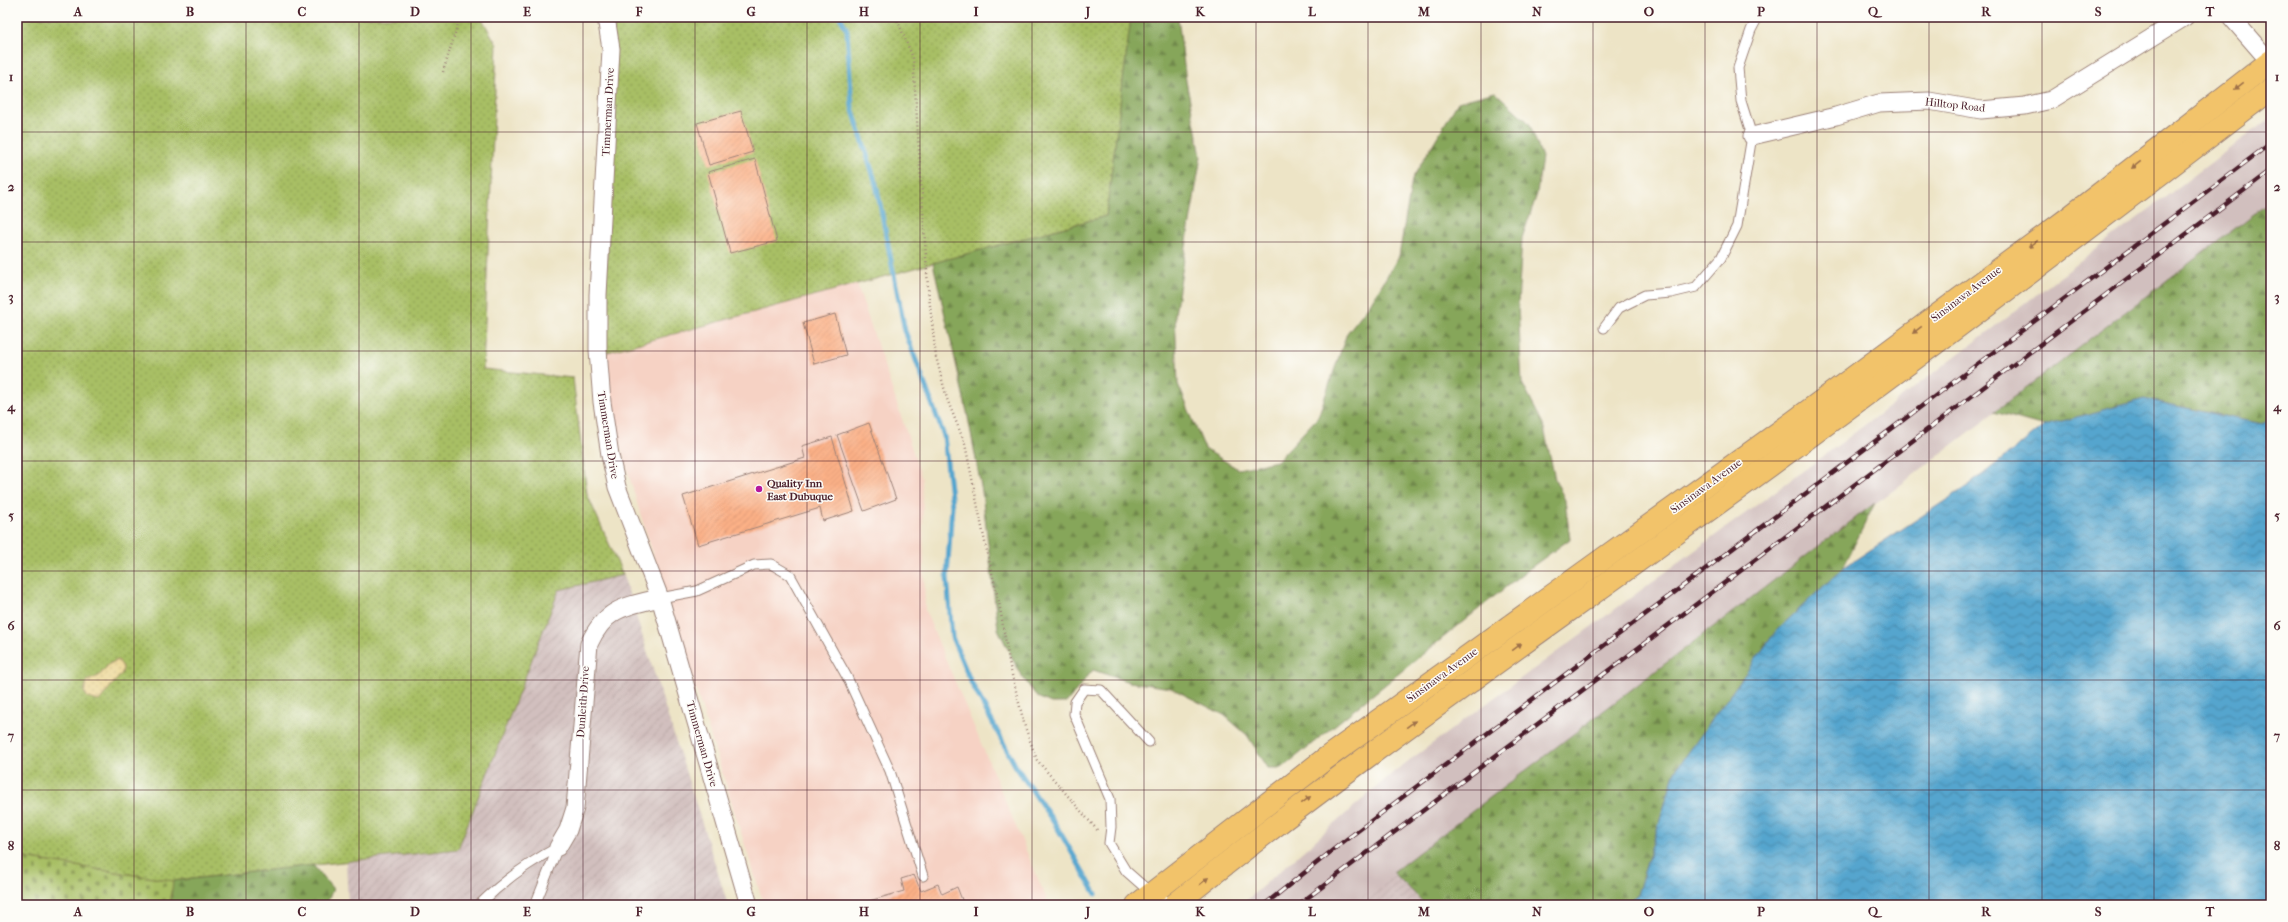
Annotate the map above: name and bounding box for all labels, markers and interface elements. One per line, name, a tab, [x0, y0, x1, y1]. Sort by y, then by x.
text: A	[73, 4, 83, 19]
text: B	[186, 4, 195, 19]
text: C	[298, 4, 307, 19]
text: D	[410, 4, 420, 19]
text: E	[523, 4, 531, 19]
text: F	[635, 4, 643, 19]
text: G	[746, 4, 756, 19]
text: H	[859, 4, 870, 19]
text: I	[973, 4, 979, 19]
text: J	[1084, 4, 1091, 20]
text: K	[1195, 4, 1206, 19]
text: L	[1308, 4, 1317, 19]
text: M	[1417, 4, 1430, 19]
text: N	[1532, 4, 1542, 19]
text: O	[1644, 4, 1654, 19]
text: P	[1757, 4, 1765, 19]
text: Q	[1868, 4, 1883, 19]
text: R	[1981, 4, 1992, 19]
text: S	[2095, 4, 2102, 19]
text: T	[2205, 4, 2216, 19]
street label: Timmerman Drive	[599, 67, 617, 157]
text: 1	[9, 69, 14, 84]
text: 1	[2275, 69, 2280, 84]
one-way arrow	[2234, 81, 2245, 90]
street label: Hilltop Road	[1924, 95, 1987, 115]
one-way arrow	[2131, 161, 2142, 170]
text: 2	[8, 179, 15, 194]
text: 2	[2274, 179, 2281, 194]
one-way arrow	[2028, 240, 2038, 248]
street label: Sinsinawa Avenue	[1928, 263, 2004, 325]
text: 3	[8, 289, 14, 305]
text: 3	[2274, 289, 2280, 305]
one-way arrow	[1912, 326, 1923, 334]
street label: Timmerman Drive	[595, 390, 621, 480]
text: 4	[6, 399, 16, 415]
text: 4	[2272, 399, 2282, 415]
street label: Sinsinawa Avenue	[1668, 455, 1745, 516]
place label: Quality Inn East Dubuque	[767, 477, 833, 503]
marker: Quality Inn East Dubuque	[754, 484, 764, 494]
text: 5	[8, 508, 14, 523]
text: 5	[2274, 508, 2280, 523]
text: 6	[7, 618, 15, 633]
text: 6	[2273, 618, 2281, 633]
one-way arrow	[1511, 643, 1522, 652]
street label: Sinsinawa Avenue	[1404, 644, 1481, 705]
street label: Dunleith Drive	[574, 665, 592, 738]
street label: Timmerman Drive	[684, 700, 721, 789]
one-way arrow	[1406, 719, 1417, 728]
text: 7	[7, 728, 15, 743]
text: 7	[2273, 728, 2281, 743]
one-way arrow	[1301, 796, 1312, 805]
text: 8	[8, 838, 15, 853]
text: 8	[2274, 838, 2281, 853]
one-way arrow	[1199, 876, 1210, 885]
text: A	[73, 904, 83, 919]
text: B	[186, 904, 195, 919]
text: C	[298, 904, 307, 919]
text: D	[410, 904, 420, 919]
text: E	[523, 904, 531, 919]
text: F	[635, 904, 643, 919]
text: G	[746, 904, 756, 919]
text: H	[859, 904, 870, 919]
text: I	[973, 904, 979, 919]
text: J	[1084, 904, 1091, 920]
text: K	[1195, 904, 1206, 919]
text: L	[1308, 904, 1317, 919]
text: M	[1417, 904, 1430, 919]
text: N	[1532, 904, 1542, 919]
text: O	[1644, 904, 1654, 919]
text: P	[1757, 904, 1765, 919]
text: Q	[1868, 904, 1883, 919]
text: R	[1981, 904, 1992, 919]
text: S	[2095, 904, 2102, 919]
text: T	[2205, 904, 2216, 919]

